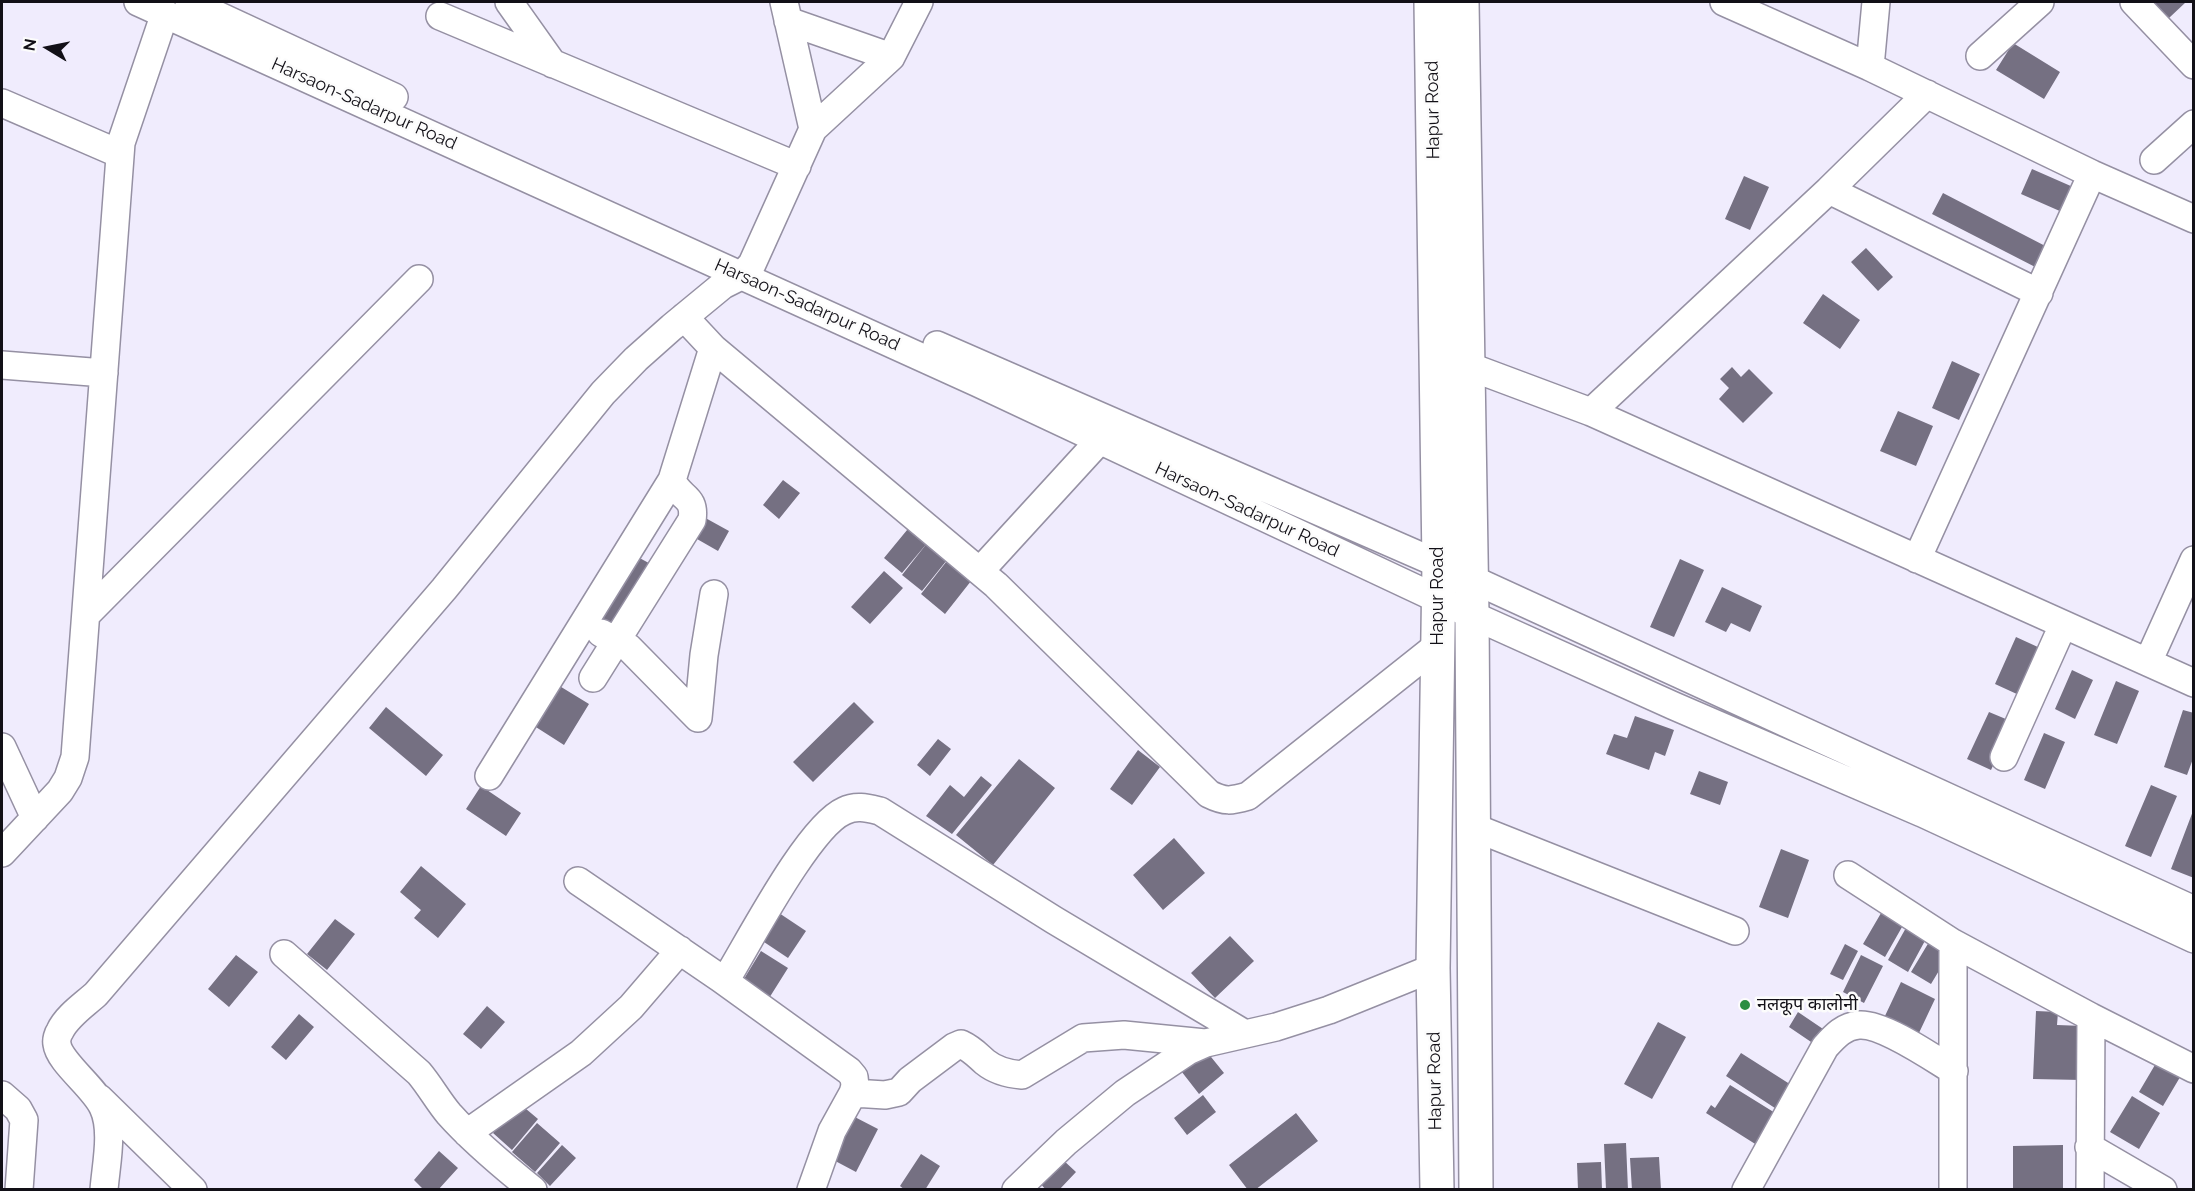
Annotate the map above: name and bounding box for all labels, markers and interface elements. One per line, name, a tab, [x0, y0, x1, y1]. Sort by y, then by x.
north arrow	[18, 18, 78, 78]
text: N	[19, 37, 40, 52]
street label: Harsaon-Sadarpur Road	[268, 53, 460, 155]
street label: Hapur Road	[1421, 60, 1445, 160]
street label: Harsaon-Sadarpur Road	[711, 254, 903, 356]
street label: Harsaon-Sadarpur Road	[1152, 458, 1342, 562]
street label: Hapur Road	[1427, 547, 1449, 645]
place label: नलकूप कालोनी	[1757, 994, 1858, 1016]
marker: नलकूप कालोनी	[1738, 998, 1752, 1012]
street label: Hapur Road	[1423, 1031, 1447, 1131]

